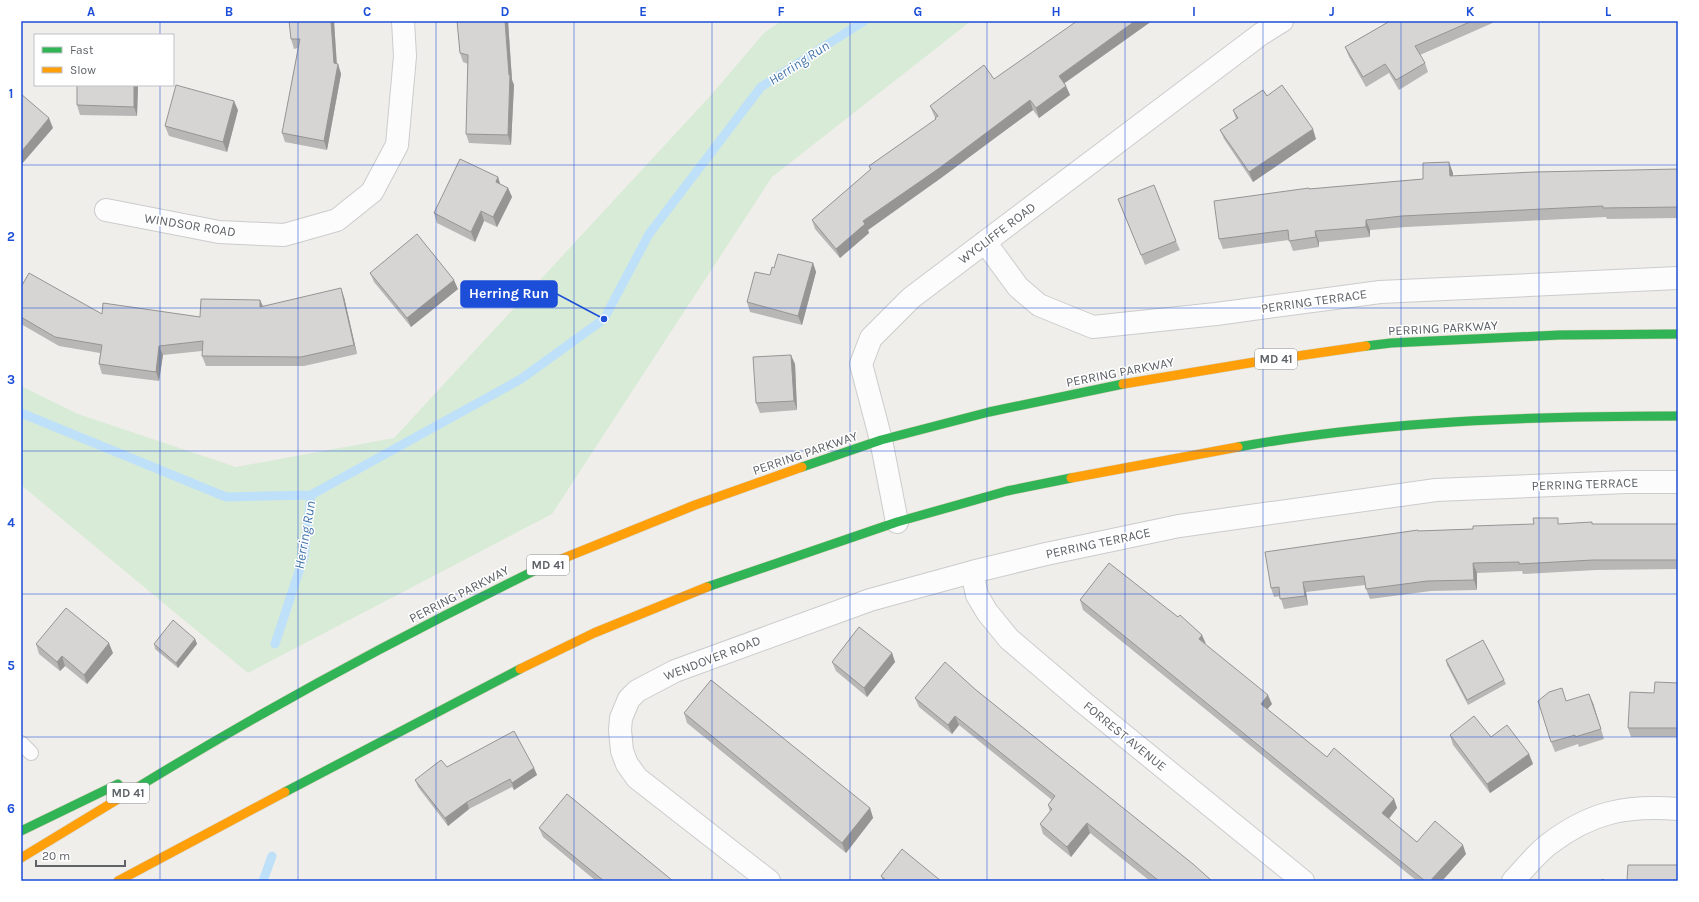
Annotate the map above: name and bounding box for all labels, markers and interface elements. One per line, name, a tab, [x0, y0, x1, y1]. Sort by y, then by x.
text: A	[87, 4, 95, 19]
text: B	[225, 4, 233, 19]
text: C	[363, 4, 371, 19]
text: D	[501, 4, 510, 19]
text: E	[639, 4, 647, 19]
text: F	[777, 4, 785, 19]
text: G	[914, 4, 922, 19]
text: H	[1051, 4, 1061, 19]
text: I	[1192, 4, 1196, 19]
text: J	[1329, 4, 1335, 19]
text: K	[1466, 4, 1475, 19]
text: L	[1605, 4, 1612, 19]
legend	[34, 34, 174, 86]
water label: Herring Run	[765, 37, 833, 89]
text: Fast	[70, 43, 94, 57]
text: Slow	[70, 63, 96, 77]
text: 1	[9, 86, 13, 101]
street label: WYCLIFFE ROAD	[955, 199, 1039, 267]
street label: WINDSOR ROAD	[143, 210, 237, 240]
text: 2	[7, 229, 15, 244]
callout: Herring Run	[461, 281, 557, 307]
text: Herring Run	[469, 285, 549, 302]
street label: PERRING TERRACE	[1260, 286, 1368, 316]
street label: PERRING PARKWAY	[1388, 318, 1498, 338]
road number: MD 41	[1255, 349, 1297, 369]
street label: PERRING PARKWAY	[1065, 354, 1175, 390]
text: 3	[7, 372, 15, 387]
street label: PERRING PARKWAY	[751, 428, 859, 478]
street label: PERRING TERRACE	[1531, 475, 1639, 493]
water label: Herring Run	[291, 500, 319, 570]
text: 4	[7, 515, 15, 530]
street label: PERRING TERRACE	[1044, 525, 1152, 561]
road number: MD 41	[527, 555, 569, 575]
street label: PERRING PARKWAY	[407, 562, 511, 626]
street label: WENDOVER ROAD	[661, 633, 763, 683]
text: 5	[7, 658, 15, 673]
street label: FORREST AVENUE	[1081, 698, 1169, 774]
road number: MD 41	[107, 783, 149, 803]
text: 6	[7, 801, 15, 816]
scale bar	[36, 842, 125, 868]
text: 20 m	[42, 849, 70, 863]

